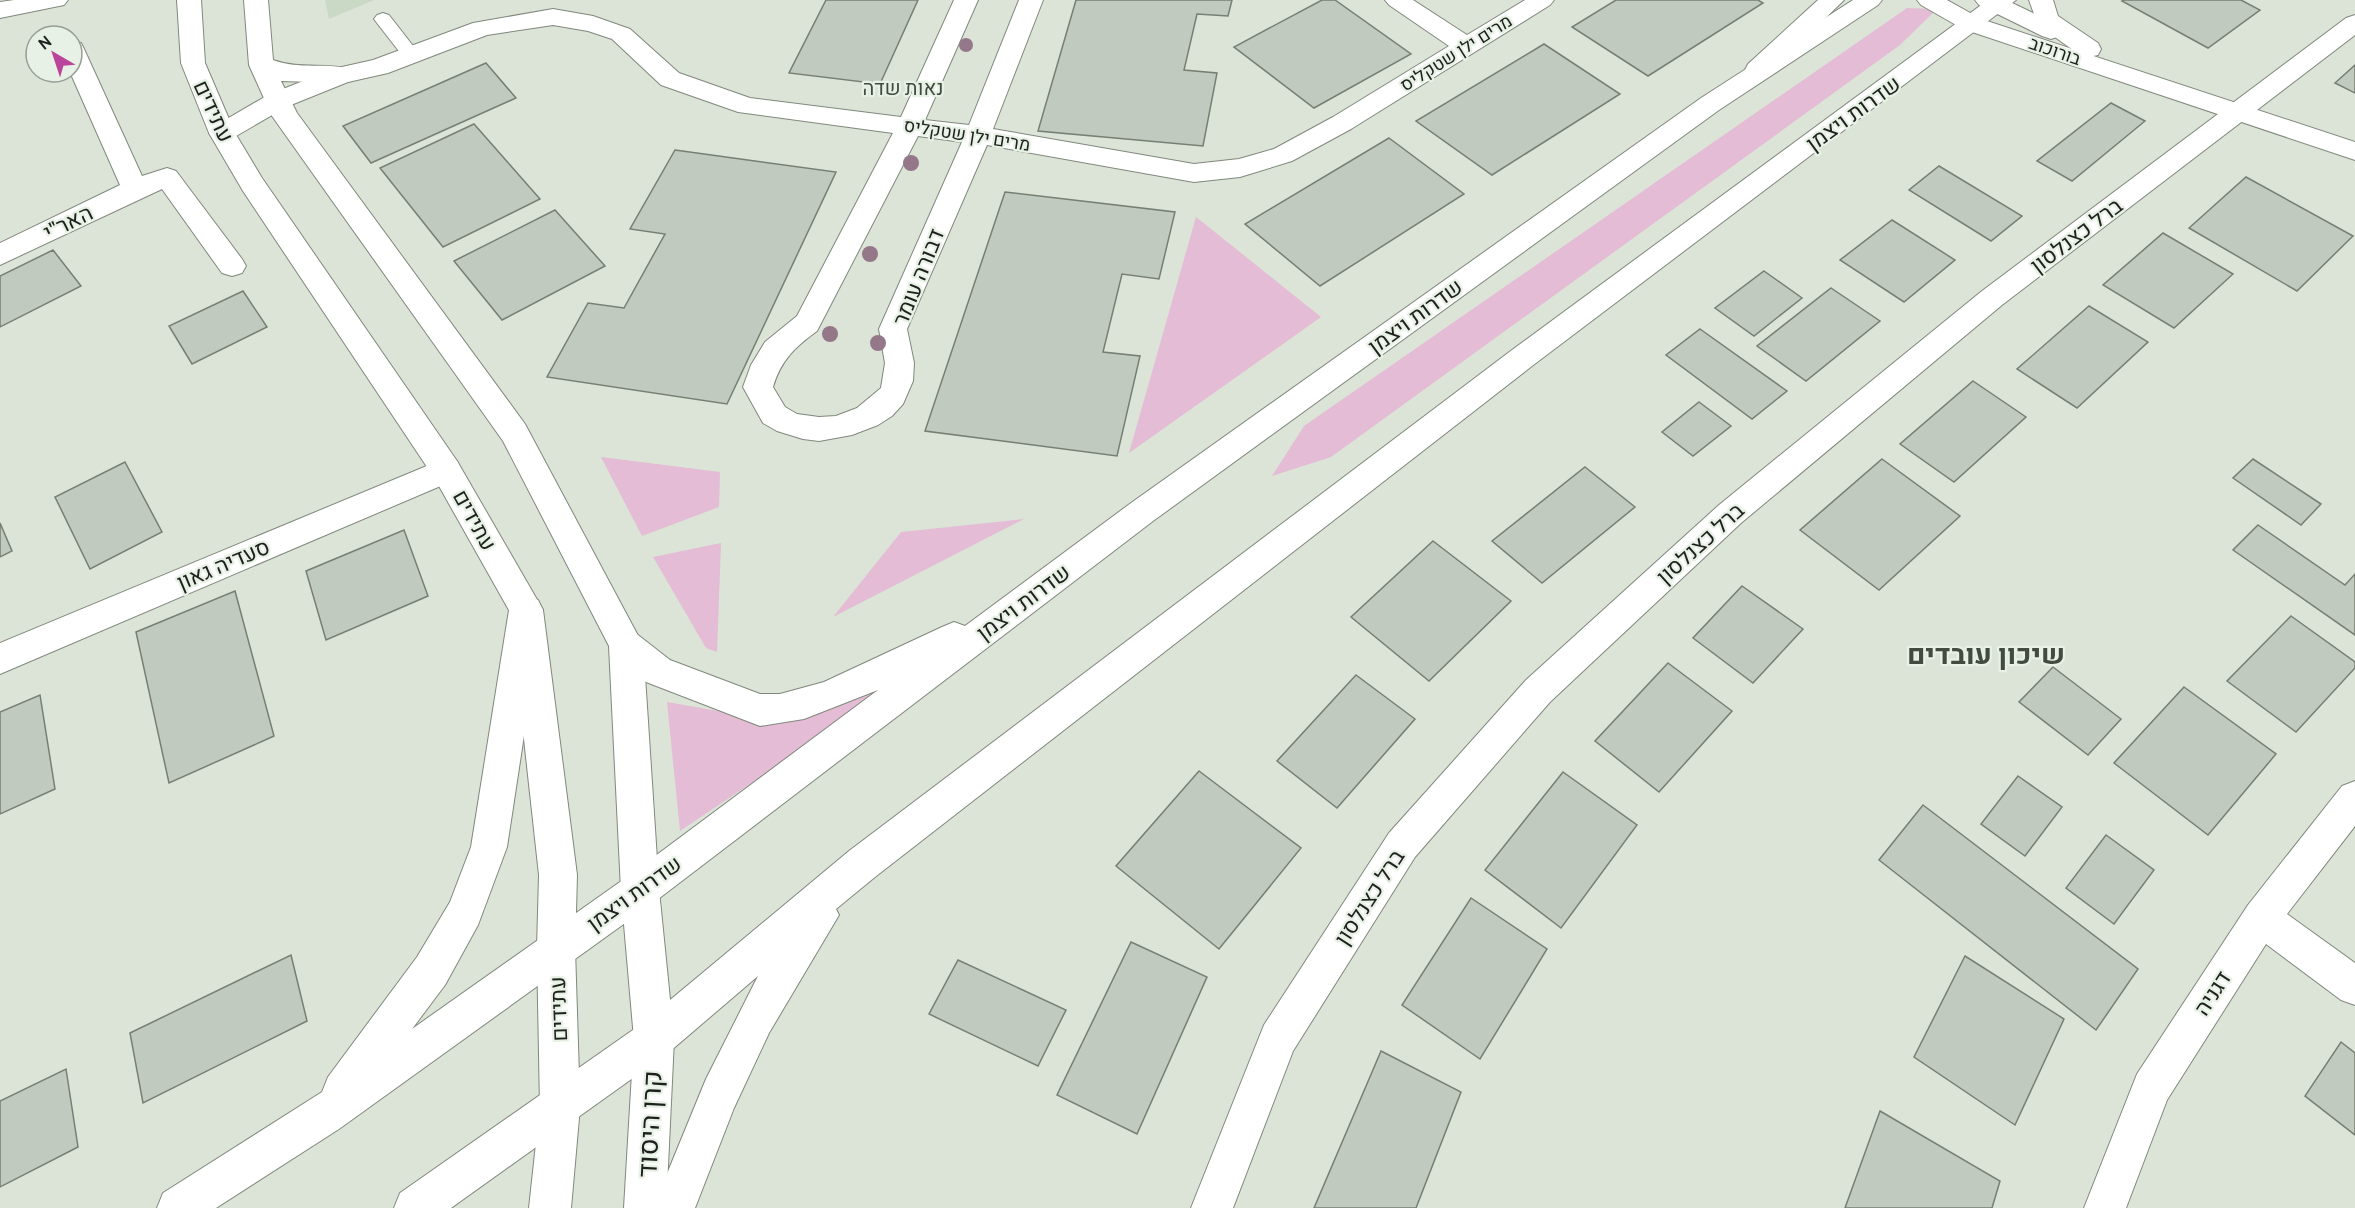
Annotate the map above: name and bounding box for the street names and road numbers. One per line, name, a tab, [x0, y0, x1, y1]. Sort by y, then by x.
street label: מרים ילן שטקליס	[1396, 10, 1516, 96]
street label: בורוכוב	[2026, 32, 2084, 70]
street label: שדרות ויצמן	[1801, 70, 1906, 157]
street label: עתידים	[188, 76, 240, 146]
street label: מרים ילן שטקליס	[902, 114, 1032, 156]
street label: ברל כצנלסון	[2025, 192, 2128, 279]
street label: האר"י	[39, 199, 97, 246]
street label: דבורה עומר	[887, 225, 950, 330]
street label: שדרות ויצמן	[1363, 273, 1468, 360]
street label: עתידים	[447, 485, 502, 555]
street label: ברל כצנלסון	[1651, 497, 1750, 590]
street label: סעדיה גאון	[173, 533, 274, 596]
street label: שדרות ויצמן	[971, 558, 1075, 646]
street label: ברל כצנלסון	[1329, 844, 1411, 950]
street label: שדרות ויצמן	[582, 850, 687, 937]
street label: דגניה	[2188, 966, 2237, 1021]
street label: עתידים	[544, 976, 573, 1042]
street label: קרן היסוד	[630, 1070, 669, 1178]

